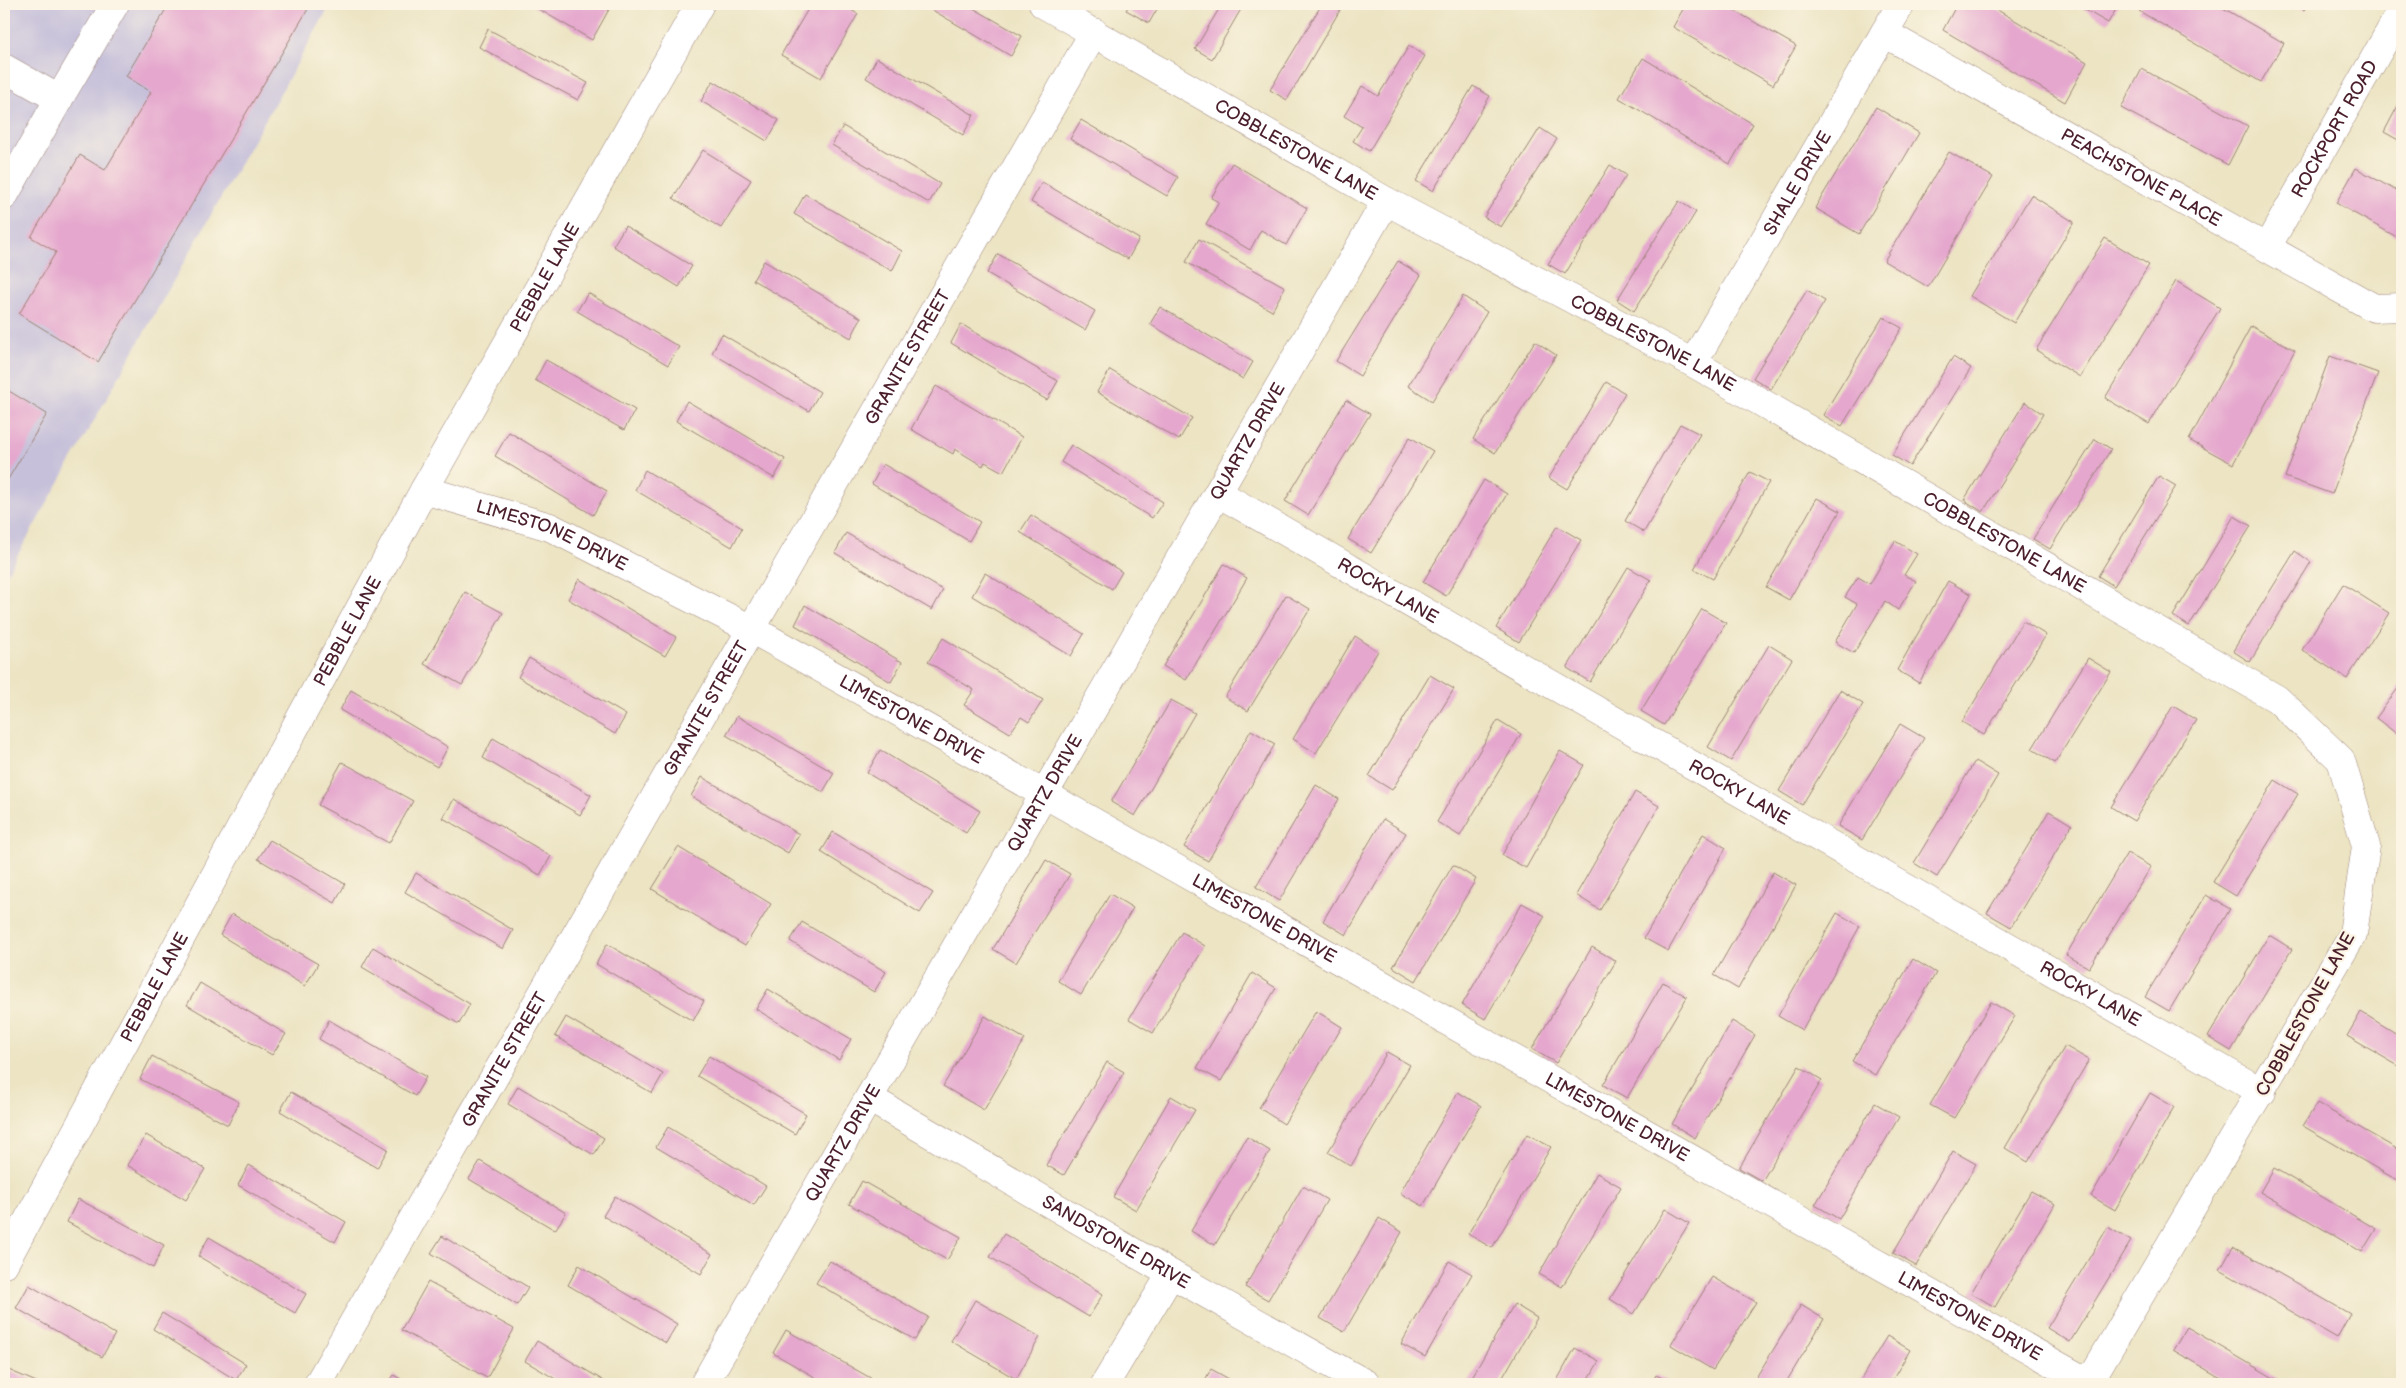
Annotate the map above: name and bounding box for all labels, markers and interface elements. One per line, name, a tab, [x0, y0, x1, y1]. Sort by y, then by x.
street label: ROCKPORT ROAD	[2287, 57, 2382, 201]
street label: COBBLESTONE LANE	[1211, 95, 1381, 205]
street label: PEACHSTONE PLACE	[2057, 124, 2225, 231]
street label: SHALE DRIVE	[1759, 127, 1836, 239]
street label: PEBBLE LANE	[506, 219, 584, 336]
street label: GRANITE STREET	[861, 286, 955, 429]
street label: COBBLESTONE LANE	[1567, 290, 1739, 396]
street label: QUARTZ DRIVE	[1206, 379, 1290, 504]
street label: COBBLESTONE LANE	[1919, 488, 2090, 598]
street label: LIMESTONE DRIVE	[474, 496, 631, 576]
street label: ROCKY LANE	[1334, 554, 1442, 628]
street label: PEBBLE LANE	[310, 573, 386, 690]
street label: GRANITE STREET	[659, 637, 753, 780]
street label: LIMESTONE DRIVE	[836, 671, 987, 769]
street label: QUARTZ DRIVE	[1003, 731, 1087, 856]
street label: ROCKY LANE	[1685, 755, 1793, 830]
street label: LIMESTONE DRIVE	[1188, 870, 1340, 968]
street label: COBBLESTONE LANE	[2252, 928, 2359, 1100]
street label: PEBBLE LANE	[116, 929, 193, 1046]
street label: ROCKY LANE	[2036, 957, 2145, 1031]
street label: GRANITE STREET	[458, 988, 552, 1131]
street label: LIMESTONE DRIVE	[1541, 1069, 1693, 1167]
street label: QUARTZ DRIVE	[801, 1081, 885, 1206]
street label: SANDSTONE DRIVE	[1038, 1191, 1194, 1294]
street label: LIMESTONE DRIVE	[1894, 1267, 2046, 1365]

